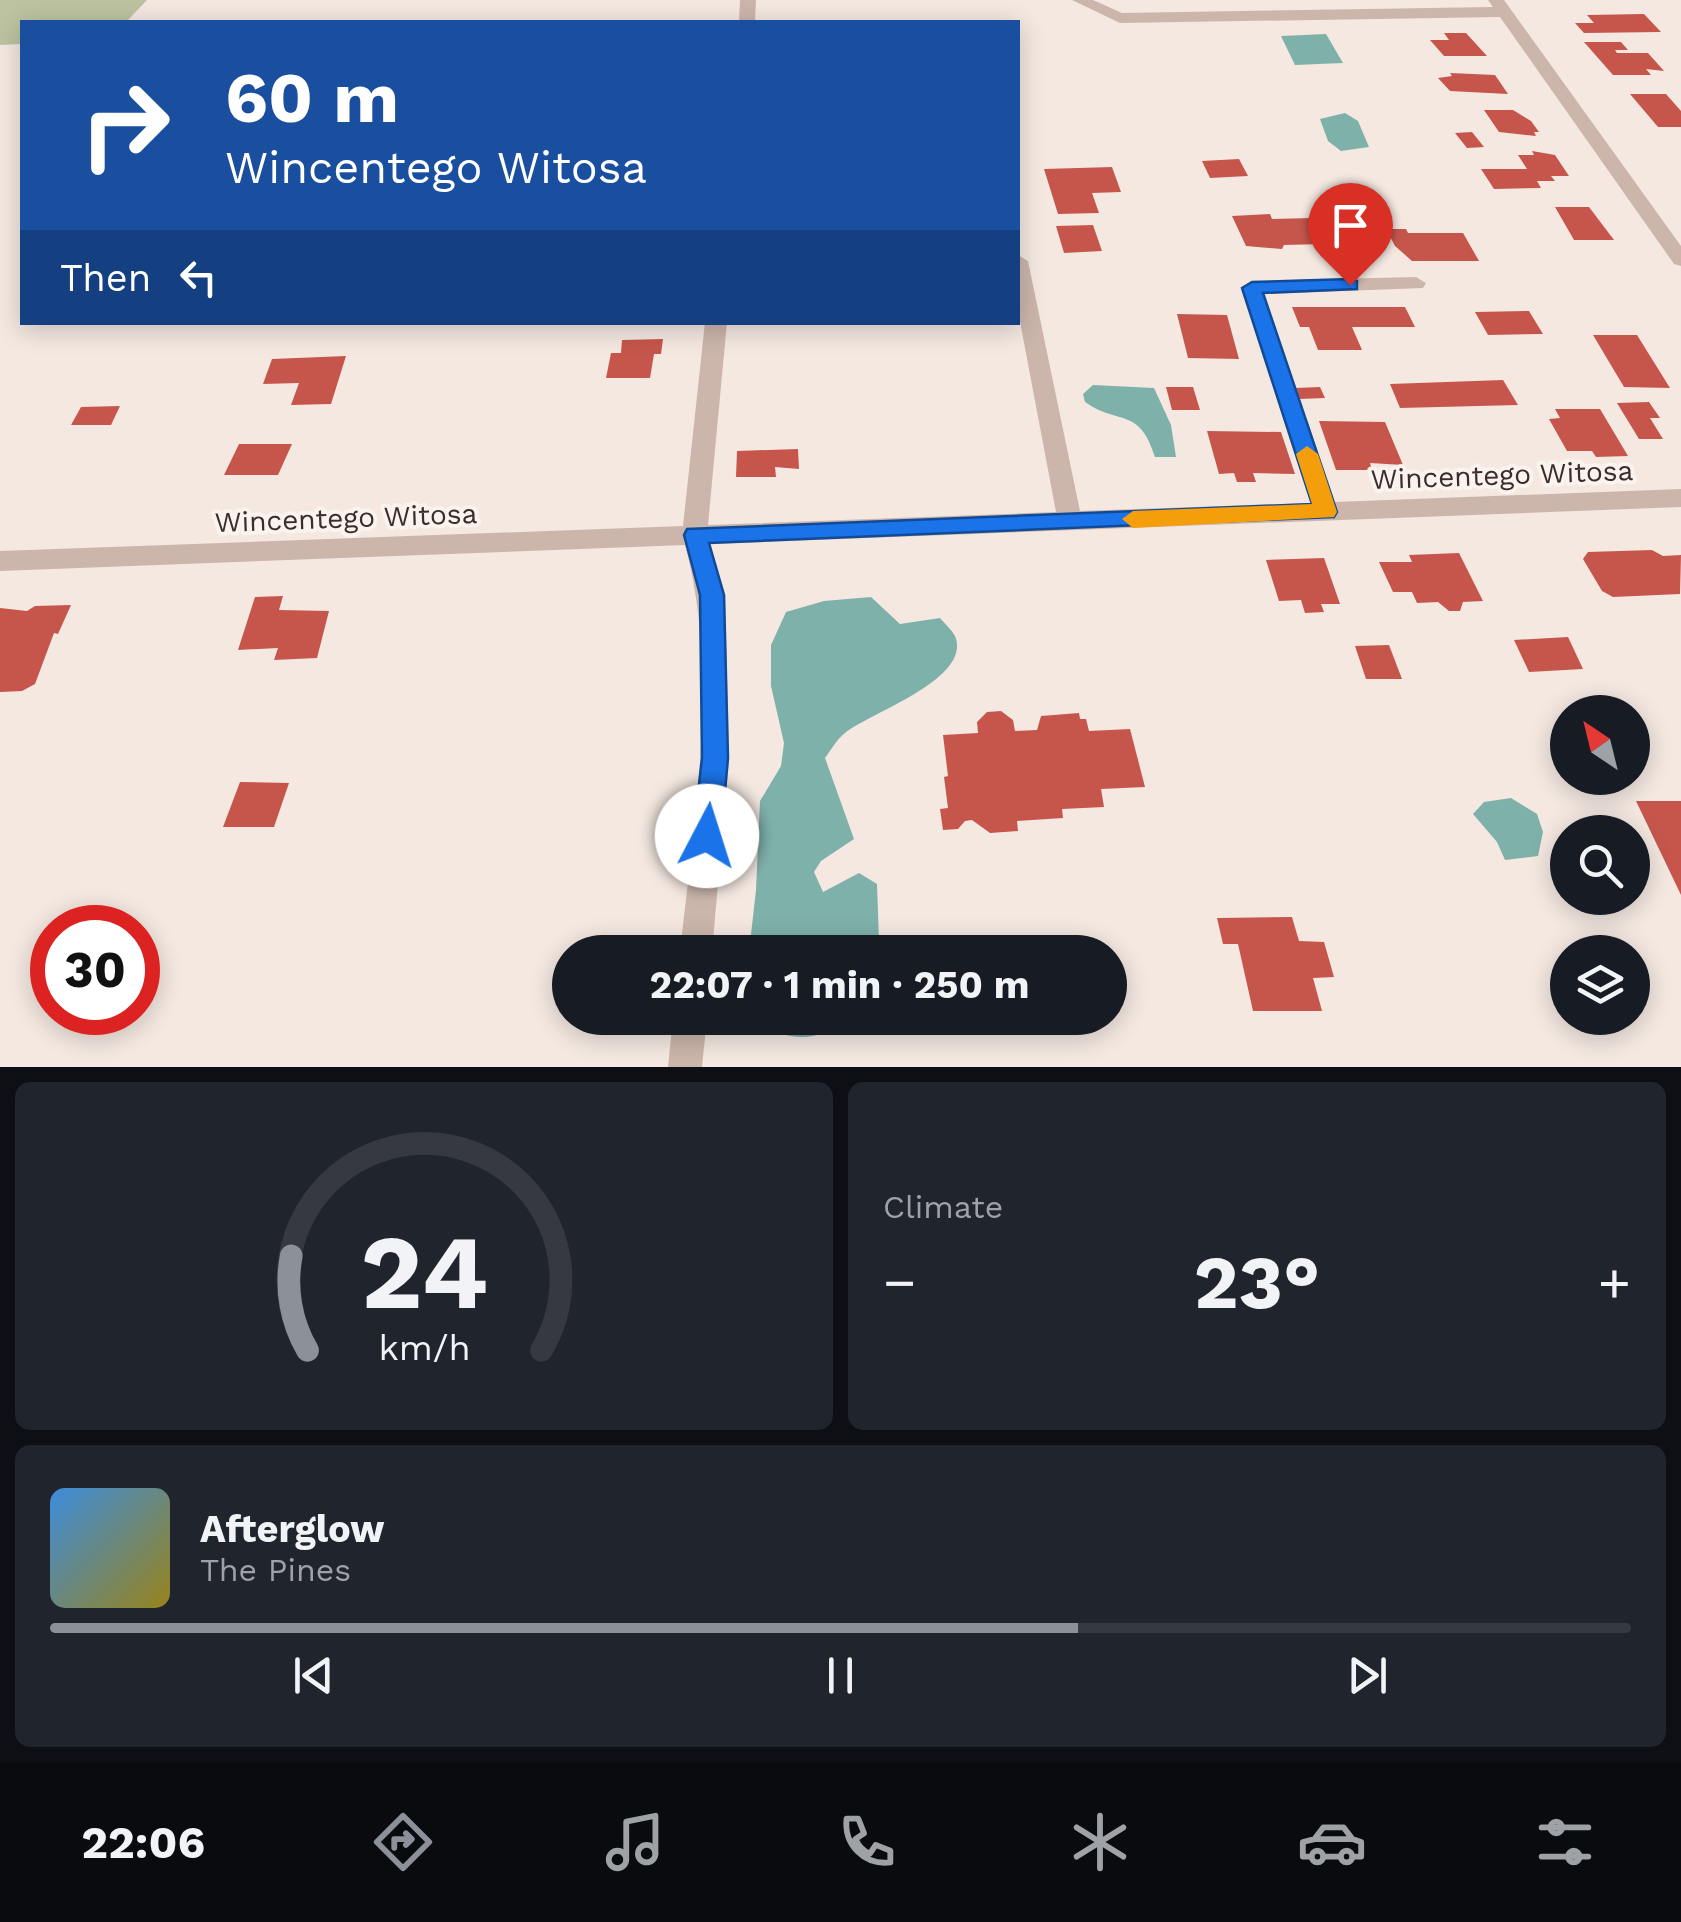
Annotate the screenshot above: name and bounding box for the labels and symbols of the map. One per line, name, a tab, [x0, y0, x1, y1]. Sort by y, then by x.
pin	[1308, 183, 1393, 286]
street label: Wincentego Witosa	[1370, 454, 1634, 496]
street label: Wincentego Witosa	[214, 497, 478, 539]
north arrow	[1550, 695, 1650, 795]
position arrow	[655, 784, 759, 888]
speed limit sign: 30	[30, 905, 160, 1035]

